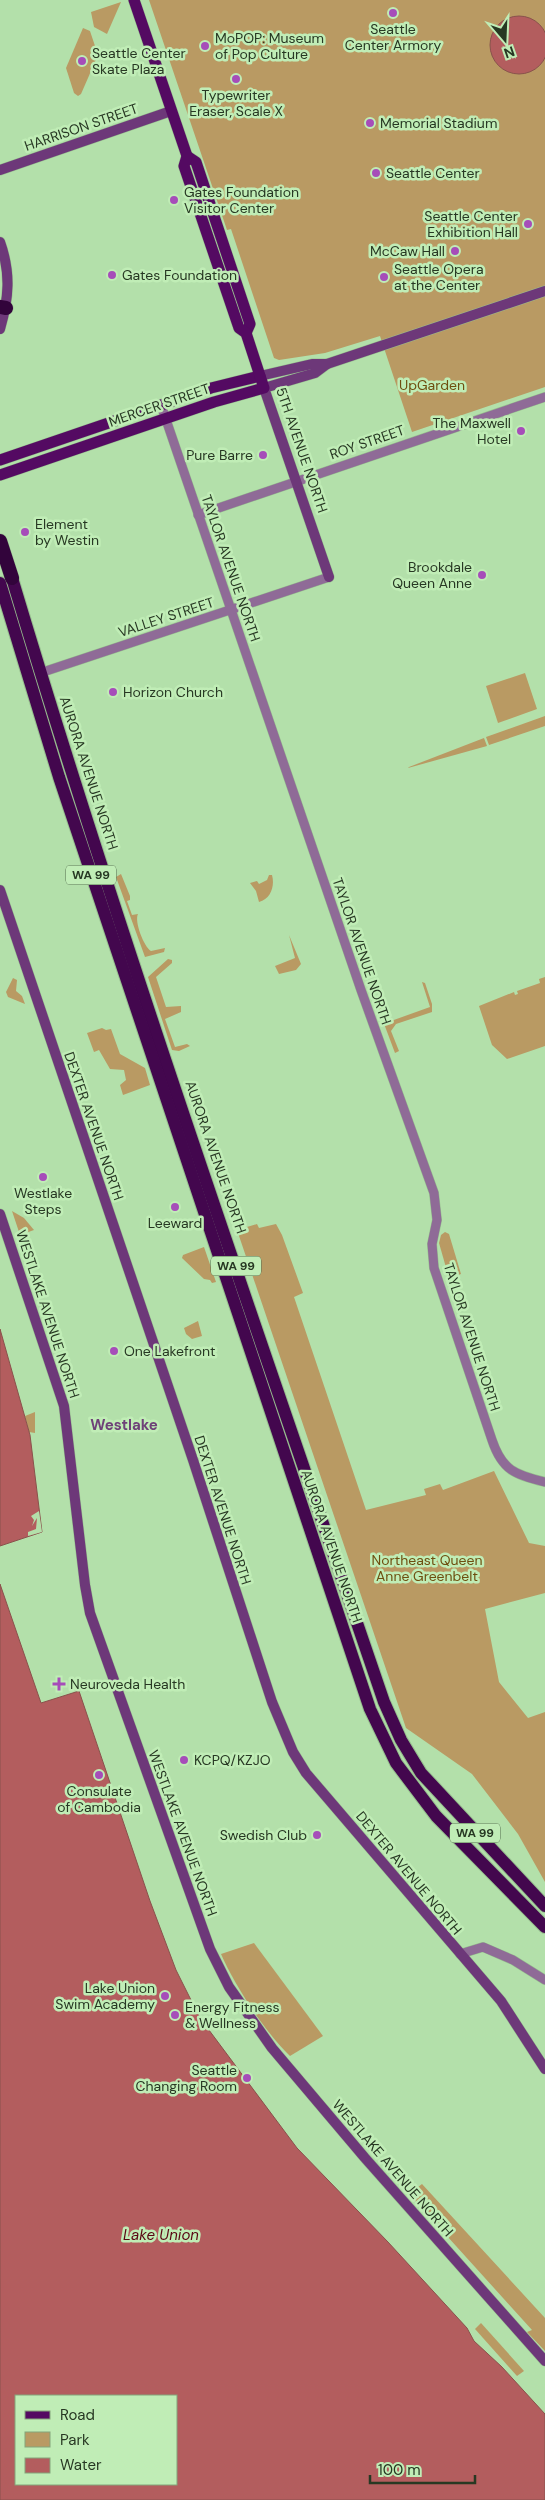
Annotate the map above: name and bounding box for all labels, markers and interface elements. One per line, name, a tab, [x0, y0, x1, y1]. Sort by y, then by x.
marker: Seattle Center Armory	[387, 7, 399, 19]
north arrow	[480, 15, 530, 65]
place label: Seattle Center Armory	[345, 20, 441, 54]
place label: MoPOP: Museum of Pop Culture	[215, 29, 324, 63]
marker: MoPOP: Museum of Pop Culture	[199, 40, 211, 52]
text: N	[501, 42, 517, 62]
place label: Seattle Center Skate Plaza	[92, 44, 186, 78]
marker: Seattle Center Skate Plaza	[76, 55, 88, 67]
marker: Typewriter Eraser, Scale X	[230, 73, 242, 85]
place label: Typewriter Eraser, Scale X	[189, 86, 283, 120]
street label: HARRISON STREET	[22, 99, 140, 155]
place label: Memorial Stadium	[380, 114, 497, 132]
marker: Memorial Stadium	[364, 117, 376, 129]
place label: Seattle Center	[386, 164, 480, 182]
marker: Seattle Center	[370, 167, 382, 179]
place label: Gates Foundation Visitor Center	[184, 183, 299, 217]
marker: Gates Foundation Visitor Center	[168, 194, 180, 206]
place label: Seattle Center Exhibition Hall	[424, 207, 518, 241]
marker: Seattle Center Exhibition Hall	[522, 218, 534, 230]
place label: McCaw Hall	[370, 242, 445, 260]
marker: McCaw Hall	[449, 245, 461, 257]
place label: Seattle Opera at the Center	[394, 260, 484, 294]
place label: Gates Foundation	[122, 266, 237, 284]
marker: Gates Foundation	[106, 269, 118, 281]
marker: Seattle Opera at the Center	[378, 271, 390, 283]
park label: UpGarden	[399, 376, 465, 394]
street label: MERCER STREET	[106, 379, 212, 431]
street label: 5TH AVENUE NORTH	[272, 385, 332, 515]
place label: The Maxwell Hotel	[432, 414, 511, 448]
street label: ROY STREET	[327, 421, 407, 463]
marker: The Maxwell Hotel	[515, 425, 527, 437]
place label: Pure Barre	[186, 446, 253, 464]
marker: Pure Barre	[257, 449, 269, 461]
street label: TAYLOR AVENUE NORTH	[197, 492, 265, 644]
place label: Element by Westin	[35, 515, 99, 549]
marker: Element by Westin	[19, 526, 31, 538]
place label: Brookdale Queen Anne	[392, 558, 472, 592]
marker: Brookdale Queen Anne	[476, 569, 488, 581]
street label: VALLEY STREET	[116, 593, 216, 641]
place label: Horizon Church	[123, 683, 223, 701]
marker: Horizon Church	[107, 686, 119, 698]
street label: AURORA AVENUE NORTH	[56, 694, 122, 852]
road number: WA 99	[66, 866, 116, 884]
street label: TAYLOR AVENUE NORTH	[328, 875, 396, 1027]
street label: DEXTER AVENUE NORTH	[60, 1049, 128, 1203]
street label: AURORA AVENUE NORTH	[181, 1078, 251, 1236]
marker: Westlake Steps	[37, 1171, 49, 1183]
place label: Westlake Steps	[14, 1184, 72, 1218]
marker: Leeward	[169, 1201, 181, 1213]
place label: Leeward	[148, 1214, 202, 1232]
street label: WESTLAKE AVENUE NORTH	[12, 1228, 84, 1400]
road number: WA 99	[211, 1256, 261, 1276]
street label: TAYLOR AVENUE NORTH	[440, 1261, 504, 1413]
place label: One Lakefront	[124, 1342, 216, 1360]
marker: One Lakefront	[108, 1345, 120, 1357]
district label: Westlake	[90, 1415, 158, 1435]
street label: DEXTER AVENUE NORTH	[190, 1433, 256, 1587]
street label: AURORA AVENUE NORTH	[297, 1467, 367, 1625]
park label: Northeast Queen Anne Greenbelt	[372, 1551, 483, 1585]
place label: Neuroveda Health	[70, 1675, 185, 1693]
marker: Neuroveda Health	[52, 1677, 66, 1691]
street label: WESTLAKE AVENUE NORTH	[145, 1747, 221, 1919]
place label: KCPQ/KZJO	[194, 1751, 271, 1769]
marker: KCPQ/KZJO	[178, 1754, 190, 1766]
marker: Consulate of Cambodia	[93, 1769, 105, 1781]
place label: Consulate of Cambodia	[57, 1782, 141, 1816]
street label: DEXTER AVENUE NORTH	[352, 1808, 466, 1938]
road number: WA 99	[450, 1824, 500, 1842]
place label: Swedish Club	[220, 1826, 307, 1844]
marker: Swedish Club	[311, 1829, 323, 1841]
place label: Lake Union Swim Academy	[55, 1979, 155, 2013]
marker: Lake Union Swim Academy	[159, 1990, 171, 2002]
place label: Energy Fitness & Wellness	[185, 1998, 280, 2032]
marker: Energy Fitness & Wellness	[169, 2009, 181, 2021]
place label: Seattle Changing Room	[136, 2061, 237, 2095]
marker: Seattle Changing Room	[241, 2072, 253, 2084]
street label: WESTLAKE AVENUE NORTH	[329, 2096, 457, 2240]
water label: Lake Union	[123, 2225, 199, 2245]
legend	[15, 2395, 178, 2485]
text: Road	[60, 2405, 95, 2425]
text: Park	[60, 2430, 90, 2450]
scale bar	[370, 2452, 475, 2484]
text: Water	[60, 2455, 102, 2475]
text: 100 m	[378, 2460, 421, 2480]

